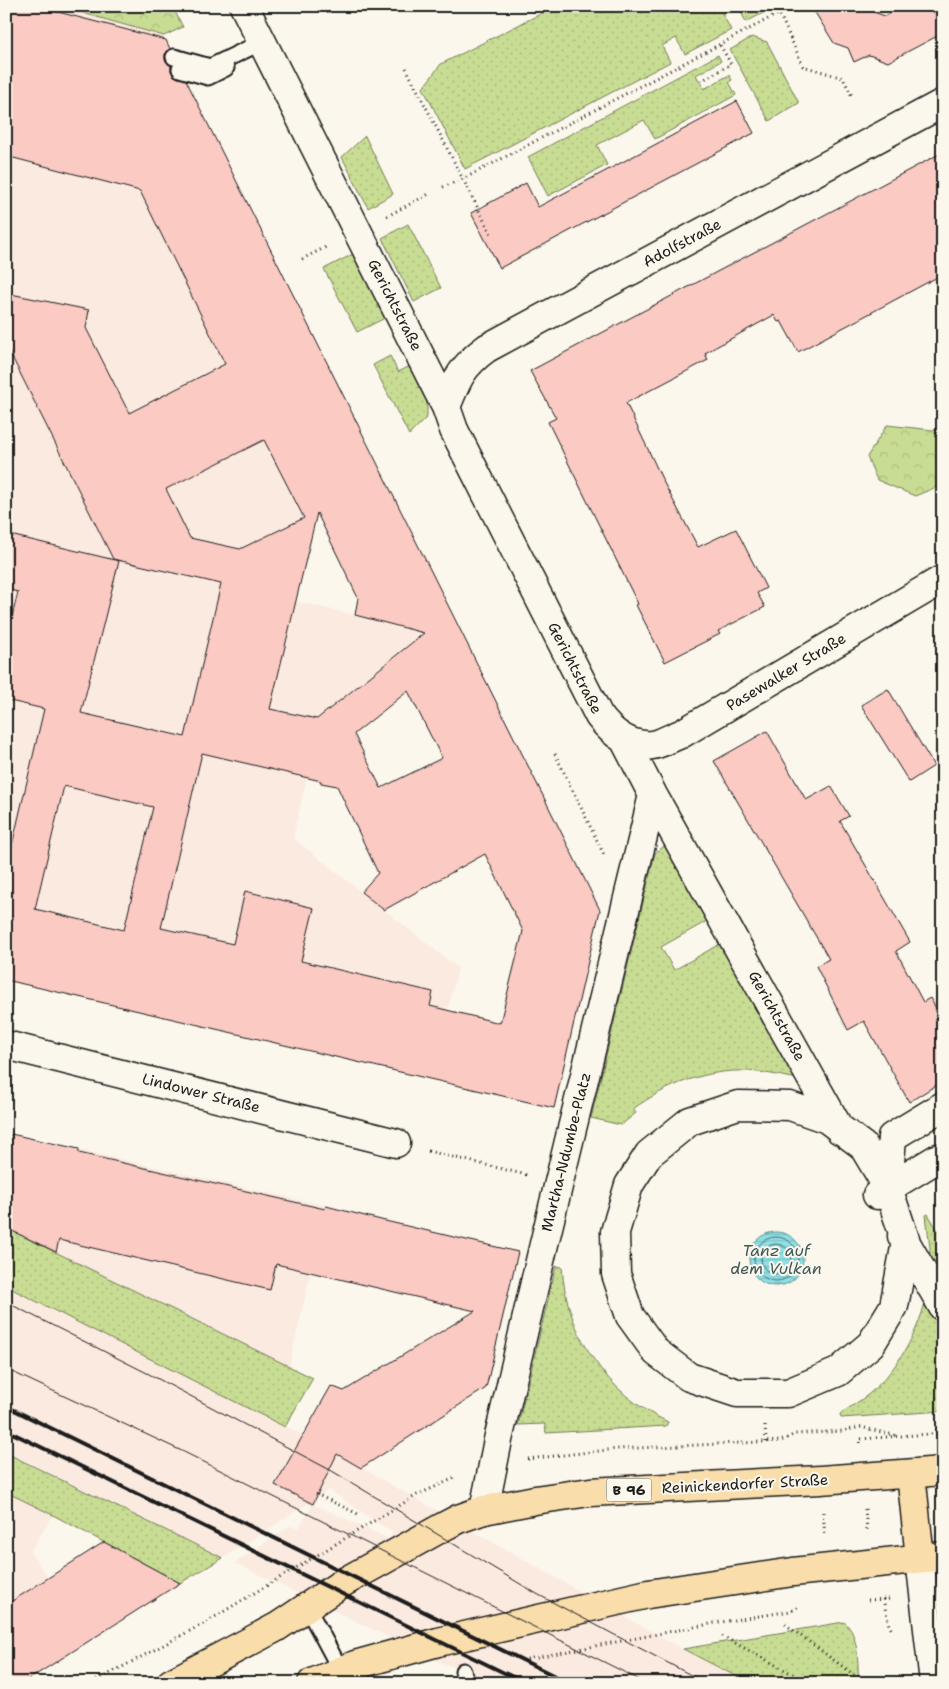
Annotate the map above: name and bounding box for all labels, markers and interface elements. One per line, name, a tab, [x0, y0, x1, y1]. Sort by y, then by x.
street label: Adolfstraße	[639, 214, 725, 272]
street label: Gerichtstraße	[363, 256, 427, 354]
street label: Gerichtstraße	[543, 619, 607, 717]
street label: Pasewalker Straße	[722, 628, 850, 716]
street label: Gerichtstraße	[744, 967, 810, 1065]
street label: Lindower Straße	[140, 1069, 262, 1117]
street label: Martha-Ndumbe-Platz	[537, 1070, 595, 1234]
water label: Tanz auf dem Vulkan	[730, 1240, 822, 1279]
street label: Reinickendorfer Straße	[661, 1470, 829, 1498]
road number: B 96	[606, 1478, 652, 1502]

